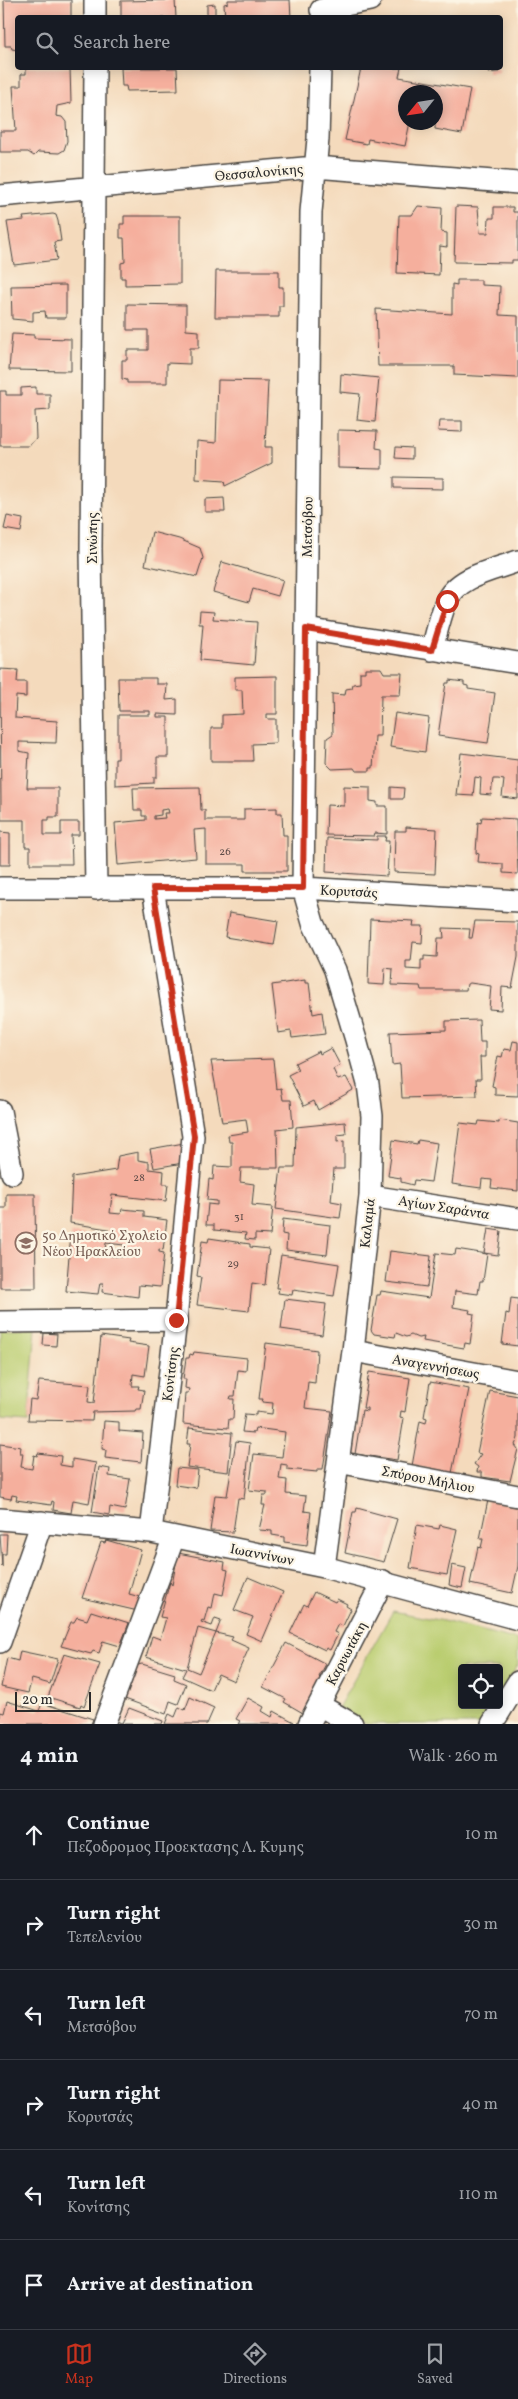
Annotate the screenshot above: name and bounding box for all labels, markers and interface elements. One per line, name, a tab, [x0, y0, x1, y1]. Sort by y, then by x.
search box	[15, 15, 503, 70]
icon: search	[33, 29, 61, 57]
text: Search here	[73, 30, 170, 56]
north arrow	[398, 85, 443, 130]
street label: Θεσσαλονίκης	[214, 160, 304, 187]
street label: Μετσόβου	[298, 496, 319, 558]
street label: Σινώπης	[84, 512, 103, 564]
route start	[436, 590, 459, 613]
house number: 26	[219, 845, 231, 860]
street label: Κορυτσάς	[320, 881, 378, 903]
house number: 28	[133, 1171, 145, 1186]
street label: Αγίων Σαράντα	[397, 1192, 491, 1225]
street label: Καλαμά	[356, 1197, 381, 1249]
house number: 31	[234, 1210, 244, 1225]
place label: 5ο Δημοτικό Σχολείο Νέου Ηρακλείου	[42, 1227, 167, 1262]
school or university icon: 5ο Δημοτικό Σχολείο Νέου Ηρακλείου	[14, 1231, 38, 1255]
house number: 29	[227, 1257, 239, 1272]
route end	[165, 1309, 188, 1332]
street label: Κονίτσης	[159, 1346, 184, 1403]
street label: Αναγεννήσεως	[391, 1350, 481, 1385]
street label: Σπύρου Μήλιου	[380, 1462, 476, 1499]
street label: Ιωαννίνων	[228, 1540, 295, 1571]
street label: Καρυωτάκη	[322, 1618, 372, 1689]
map controls	[458, 1664, 503, 1709]
button: locate	[458, 1664, 503, 1709]
scale bar	[15, 1689, 91, 1712]
text: 20 m	[22, 1691, 53, 1710]
text: 4 min	[20, 1742, 79, 1771]
text: Walk · 260 m	[408, 1746, 498, 1768]
text: Continue	[67, 1811, 150, 1837]
icon: ahead	[20, 1821, 48, 1849]
text: 10 m	[465, 1824, 498, 1846]
text: Πεζοδρομος Προεκτασης Λ. Κυμης	[67, 1837, 304, 1859]
text: Turn right	[67, 1901, 160, 1927]
icon: right	[20, 1911, 48, 1939]
text: 30 m	[463, 1914, 498, 1936]
text: Τεπελενίου	[67, 1927, 142, 1949]
text: Turn left	[67, 1991, 146, 2017]
icon: left	[20, 2001, 48, 2029]
text: 70 m	[464, 2004, 498, 2026]
text: Μετσόβου	[67, 2017, 137, 2039]
text: Turn right	[67, 2081, 160, 2107]
icon: right	[20, 2091, 48, 2119]
text: 40 m	[462, 2094, 498, 2116]
text: Κορυτσάς	[67, 2107, 133, 2129]
text: Turn left	[67, 2171, 146, 2197]
icon: left	[20, 2181, 48, 2209]
text: 110 m	[459, 2184, 498, 2206]
text: Κονίτσης	[67, 2197, 130, 2219]
icon: arrive	[20, 2271, 48, 2299]
text: Arrive at destination	[67, 2272, 253, 2298]
tab: Map	[65, 2340, 93, 2389]
tab: Directions	[223, 2340, 287, 2389]
tab: Saved	[417, 2340, 453, 2389]

